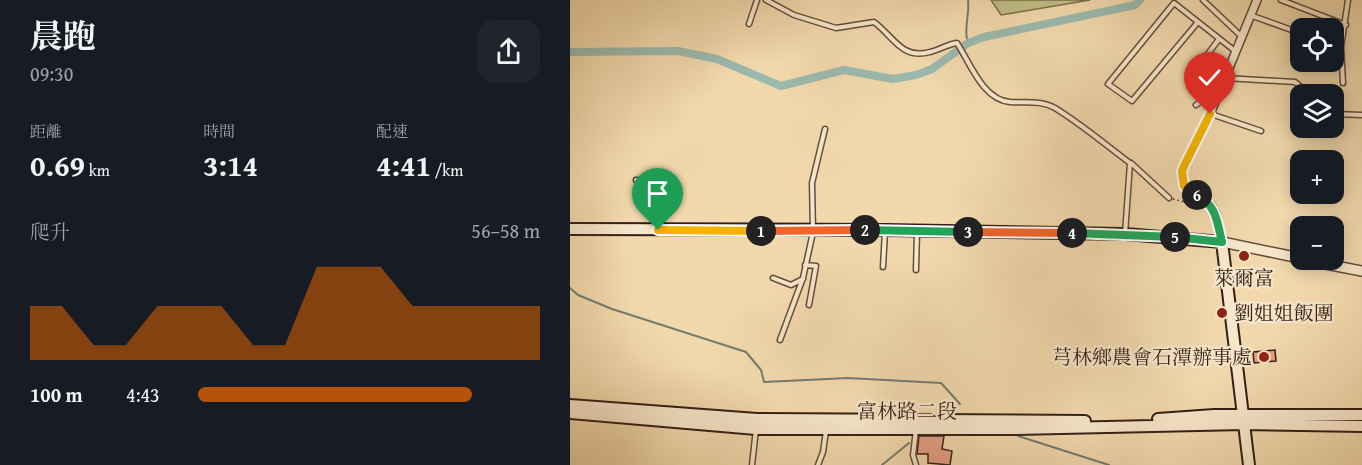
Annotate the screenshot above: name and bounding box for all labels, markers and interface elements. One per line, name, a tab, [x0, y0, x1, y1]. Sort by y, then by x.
text: 晨跑	[30, 12, 96, 60]
map controls	[1290, 18, 1344, 270]
button: locate	[1290, 18, 1344, 72]
button: share	[477, 20, 540, 83]
pin	[1184, 52, 1235, 114]
text: 09:30	[30, 59, 73, 88]
icon: check	[1193, 61, 1226, 94]
button: layers	[1290, 84, 1344, 138]
text: 距離	[30, 119, 62, 143]
text: 時間	[203, 119, 235, 143]
text: 配速	[376, 119, 408, 143]
text: 0.69	[30, 143, 85, 187]
text: 3:14	[203, 143, 258, 187]
text: 4:41	[376, 143, 431, 187]
button: +	[1290, 150, 1344, 204]
text: km	[85, 158, 110, 182]
text: /km	[431, 158, 463, 182]
pin	[632, 168, 683, 230]
icon: arrive	[641, 177, 674, 210]
pin: 6	[1182, 180, 1212, 210]
text: 6	[1193, 183, 1201, 207]
pin: 2	[850, 215, 880, 245]
text: 56–58 m	[471, 216, 540, 245]
pin: 1	[746, 216, 776, 246]
button: −	[1290, 216, 1344, 270]
text: 爬升	[30, 217, 70, 246]
pin: 3	[953, 217, 983, 247]
text: 2	[861, 218, 869, 242]
pin: 4	[1057, 218, 1087, 248]
text: 1	[757, 219, 765, 243]
text: 3	[964, 220, 972, 244]
text: 4	[1068, 221, 1076, 245]
pin: 5	[1160, 222, 1190, 252]
text: 5	[1171, 225, 1179, 249]
marker: 萊爾富	[1237, 249, 1251, 263]
place label: 萊爾富	[1214, 263, 1274, 292]
place label: 劉姐姐飯團	[1234, 298, 1334, 327]
marker: 劉姐姐飯團	[1215, 306, 1229, 320]
place label: 芎林鄉農會石潭辦事處	[1052, 342, 1252, 371]
marker: 芎林鄉農會石潭辦事處	[1257, 350, 1271, 364]
text: 100 m	[30, 380, 83, 409]
text: 4:43	[126, 380, 160, 409]
street label: 富林路二段	[857, 396, 957, 425]

